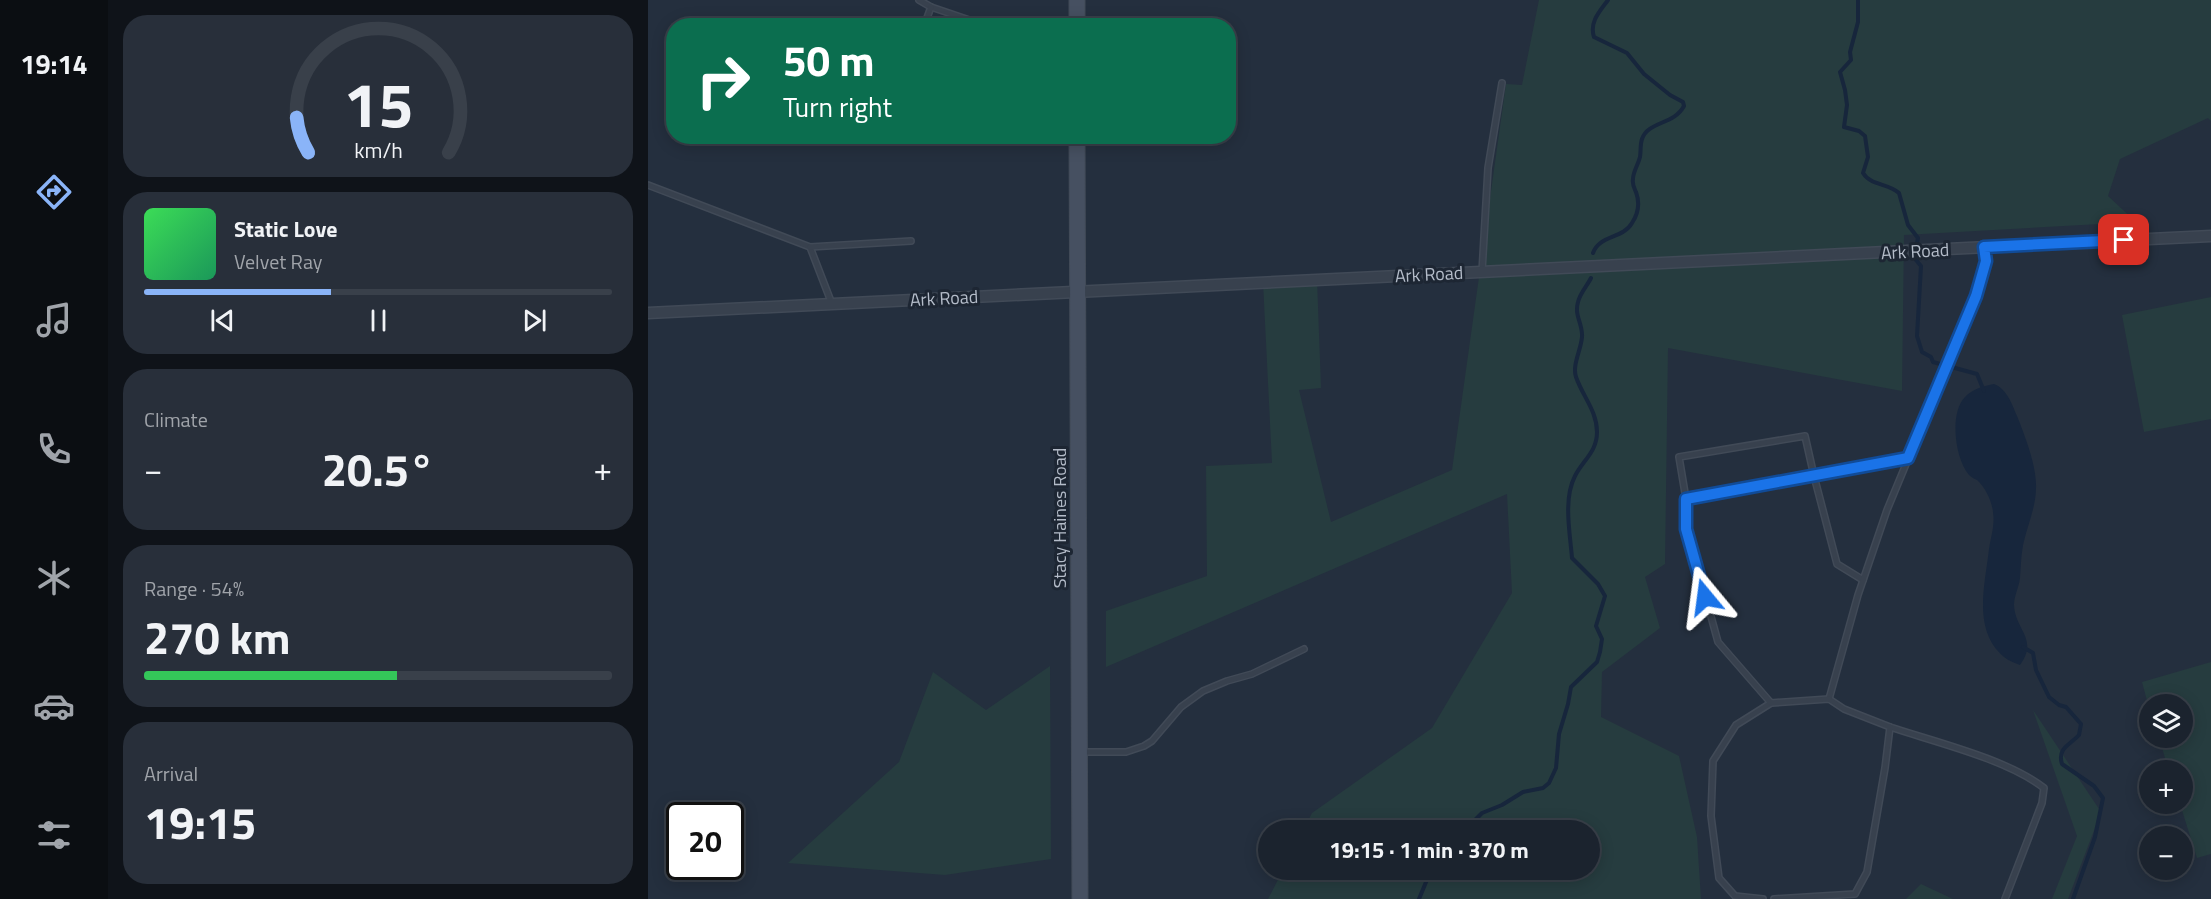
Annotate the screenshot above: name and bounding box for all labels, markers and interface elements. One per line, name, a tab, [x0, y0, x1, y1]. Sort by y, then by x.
text: 50 m	[783, 28, 875, 92]
icon: right	[684, 42, 762, 120]
text: 19:14	[20, 43, 88, 84]
text: 15	[343, 56, 413, 151]
text: Turn right	[783, 86, 892, 127]
text: km/h	[354, 134, 402, 166]
icon: directions	[33, 171, 75, 213]
text: Static Love	[234, 212, 337, 246]
pin	[2098, 214, 2149, 265]
icon: arrive	[2107, 223, 2140, 256]
street label: Ark Road	[1880, 236, 1950, 266]
text: Velvet Ray	[234, 246, 323, 277]
street label: Ark Road	[1394, 259, 1464, 289]
street label: Ark Road	[909, 283, 979, 313]
icon: music	[33, 299, 75, 341]
icon: previous	[206, 304, 239, 337]
icon: pause	[362, 304, 395, 337]
icon: next	[518, 304, 551, 337]
text: Climate	[144, 404, 208, 435]
icon: phone	[33, 428, 75, 470]
text: 20.5°	[322, 435, 434, 503]
text: −	[144, 444, 162, 494]
text: +	[594, 444, 612, 494]
street label: Stacy Haines Road	[1046, 448, 1073, 588]
icon: climate	[33, 557, 75, 599]
position arrow	[1673, 565, 1737, 629]
text: Range · 54%	[144, 573, 244, 604]
text: 270 km	[144, 603, 290, 671]
icon: car	[33, 685, 75, 727]
map controls	[2139, 694, 2193, 880]
button: layers	[2139, 694, 2193, 748]
text: Arrival	[144, 758, 198, 789]
button: +	[2139, 760, 2193, 814]
text: 19:15	[144, 788, 256, 856]
speed limit sign: 20	[666, 802, 744, 880]
icon: filters	[33, 814, 75, 856]
button: −	[2139, 826, 2193, 880]
text: 19:15 · 1 min · 370 m	[1329, 833, 1529, 867]

